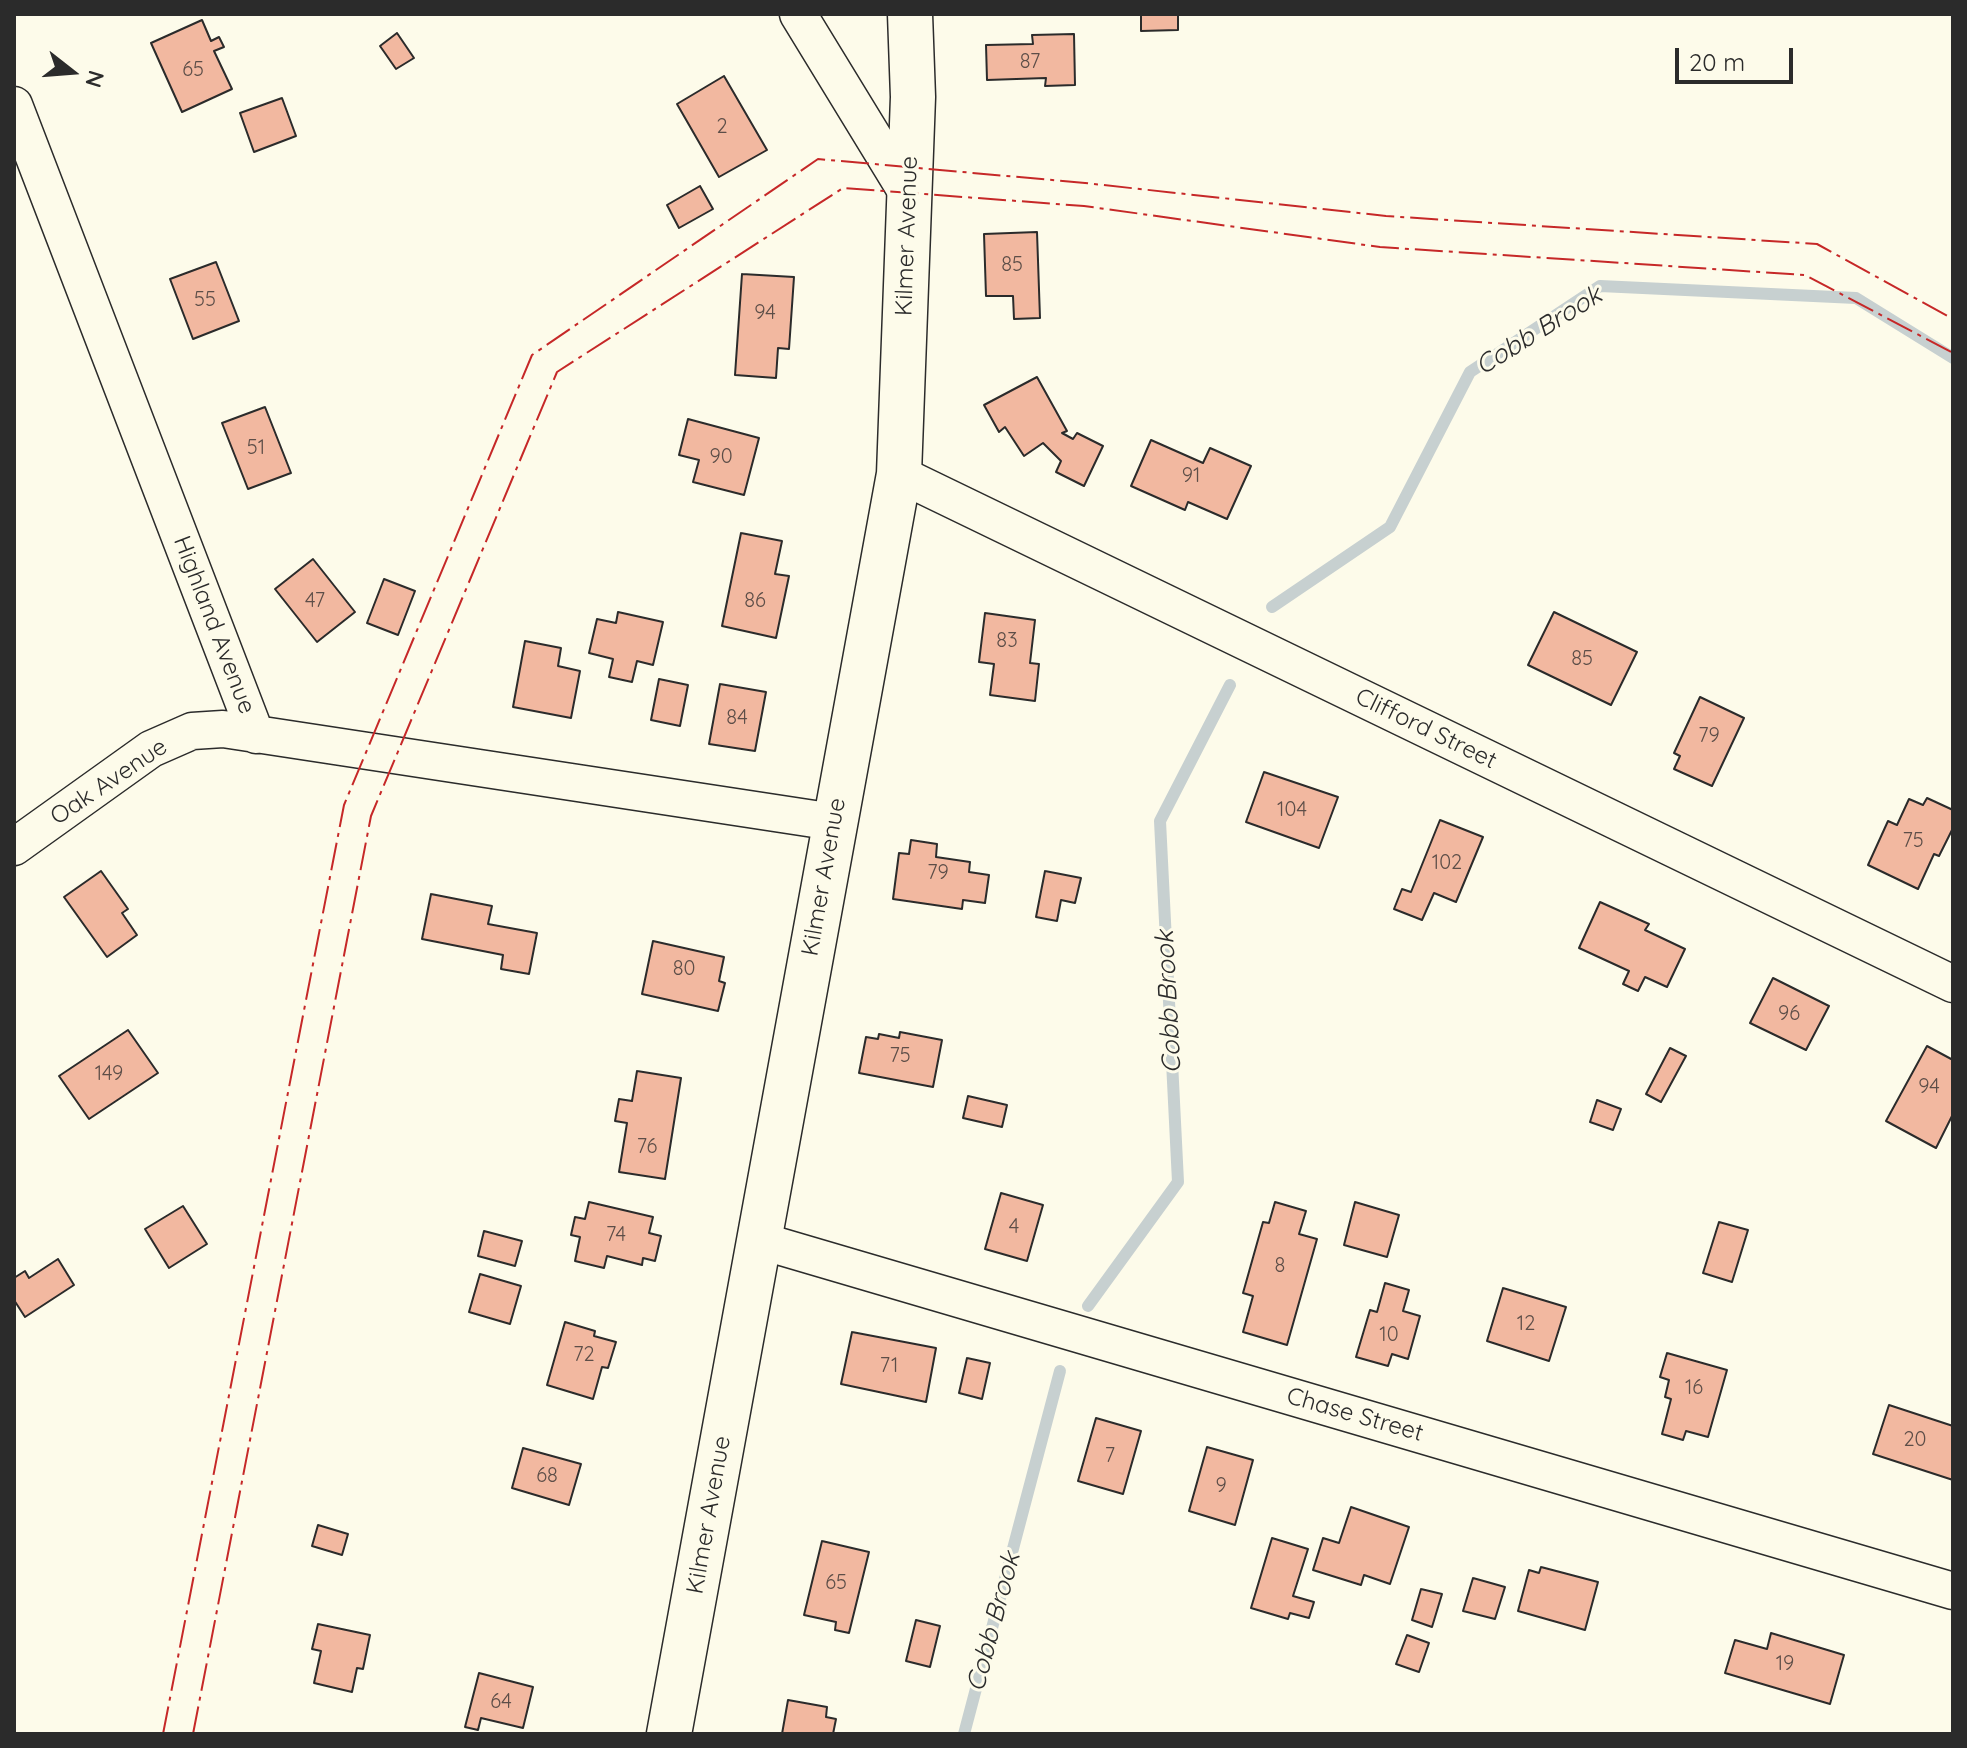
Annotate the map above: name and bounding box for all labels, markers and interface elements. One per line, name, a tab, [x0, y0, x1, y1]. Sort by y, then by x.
north arrow	[32, 32, 112, 112]
scale bar	[1679, 32, 1797, 82]
text: 20 m	[1689, 47, 1745, 77]
house number: 87	[1020, 50, 1040, 74]
house number: 65	[182, 58, 204, 82]
text: N	[79, 67, 111, 91]
house number: 2	[716, 115, 728, 139]
street label: Kilmer Avenue	[890, 155, 924, 317]
house number: 85	[1001, 253, 1023, 277]
water label: Cobb Brook	[1470, 280, 1608, 382]
house number: 55	[194, 288, 216, 312]
house number: 94	[754, 301, 776, 325]
house number: 51	[247, 436, 265, 460]
house number: 90	[709, 445, 733, 469]
house number: 91	[1182, 464, 1200, 488]
street label: Highland Avenue	[167, 532, 261, 718]
house number: 47	[305, 589, 325, 613]
house number: 86	[744, 589, 766, 613]
house number: 83	[996, 629, 1018, 653]
house number: 85	[1571, 647, 1593, 671]
street label: Clifford Street	[1351, 682, 1501, 776]
house number: 84	[726, 706, 748, 730]
house number: 79	[1698, 724, 1720, 748]
street label: Oak Avenue	[45, 732, 173, 832]
street label: Kilmer Avenue	[796, 796, 852, 958]
house number: 104	[1277, 798, 1307, 822]
house number: 75	[1902, 829, 1924, 853]
house number: 102	[1432, 851, 1462, 875]
house number: 79	[927, 861, 949, 885]
water label: Cobb Brook	[1150, 930, 1188, 1074]
house number: 80	[673, 957, 695, 981]
house number: 96	[1778, 1002, 1800, 1026]
house number: 75	[889, 1044, 911, 1068]
house number: 149	[95, 1062, 123, 1086]
house number: 94	[1918, 1075, 1940, 1099]
house number: 76	[637, 1135, 657, 1159]
house number: 4	[1009, 1215, 1019, 1239]
house number: 74	[606, 1223, 626, 1247]
house number: 8	[1275, 1254, 1285, 1278]
house number: 12	[1517, 1312, 1535, 1336]
house number: 10	[1379, 1323, 1399, 1347]
house number: 72	[573, 1343, 595, 1367]
house number: 71	[880, 1354, 898, 1378]
house number: 16	[1685, 1376, 1703, 1400]
street label: Chase Street	[1283, 1382, 1427, 1448]
house number: 20	[1904, 1428, 1926, 1452]
street label: Kilmer Avenue	[681, 1434, 737, 1596]
house number: 7	[1105, 1444, 1115, 1468]
house number: 68	[536, 1464, 558, 1488]
house number: 9	[1215, 1474, 1227, 1498]
water label: Cobb Brook	[960, 1549, 1028, 1695]
house number: 65	[825, 1571, 847, 1595]
house number: 19	[1776, 1652, 1794, 1676]
house number: 64	[490, 1690, 512, 1714]

